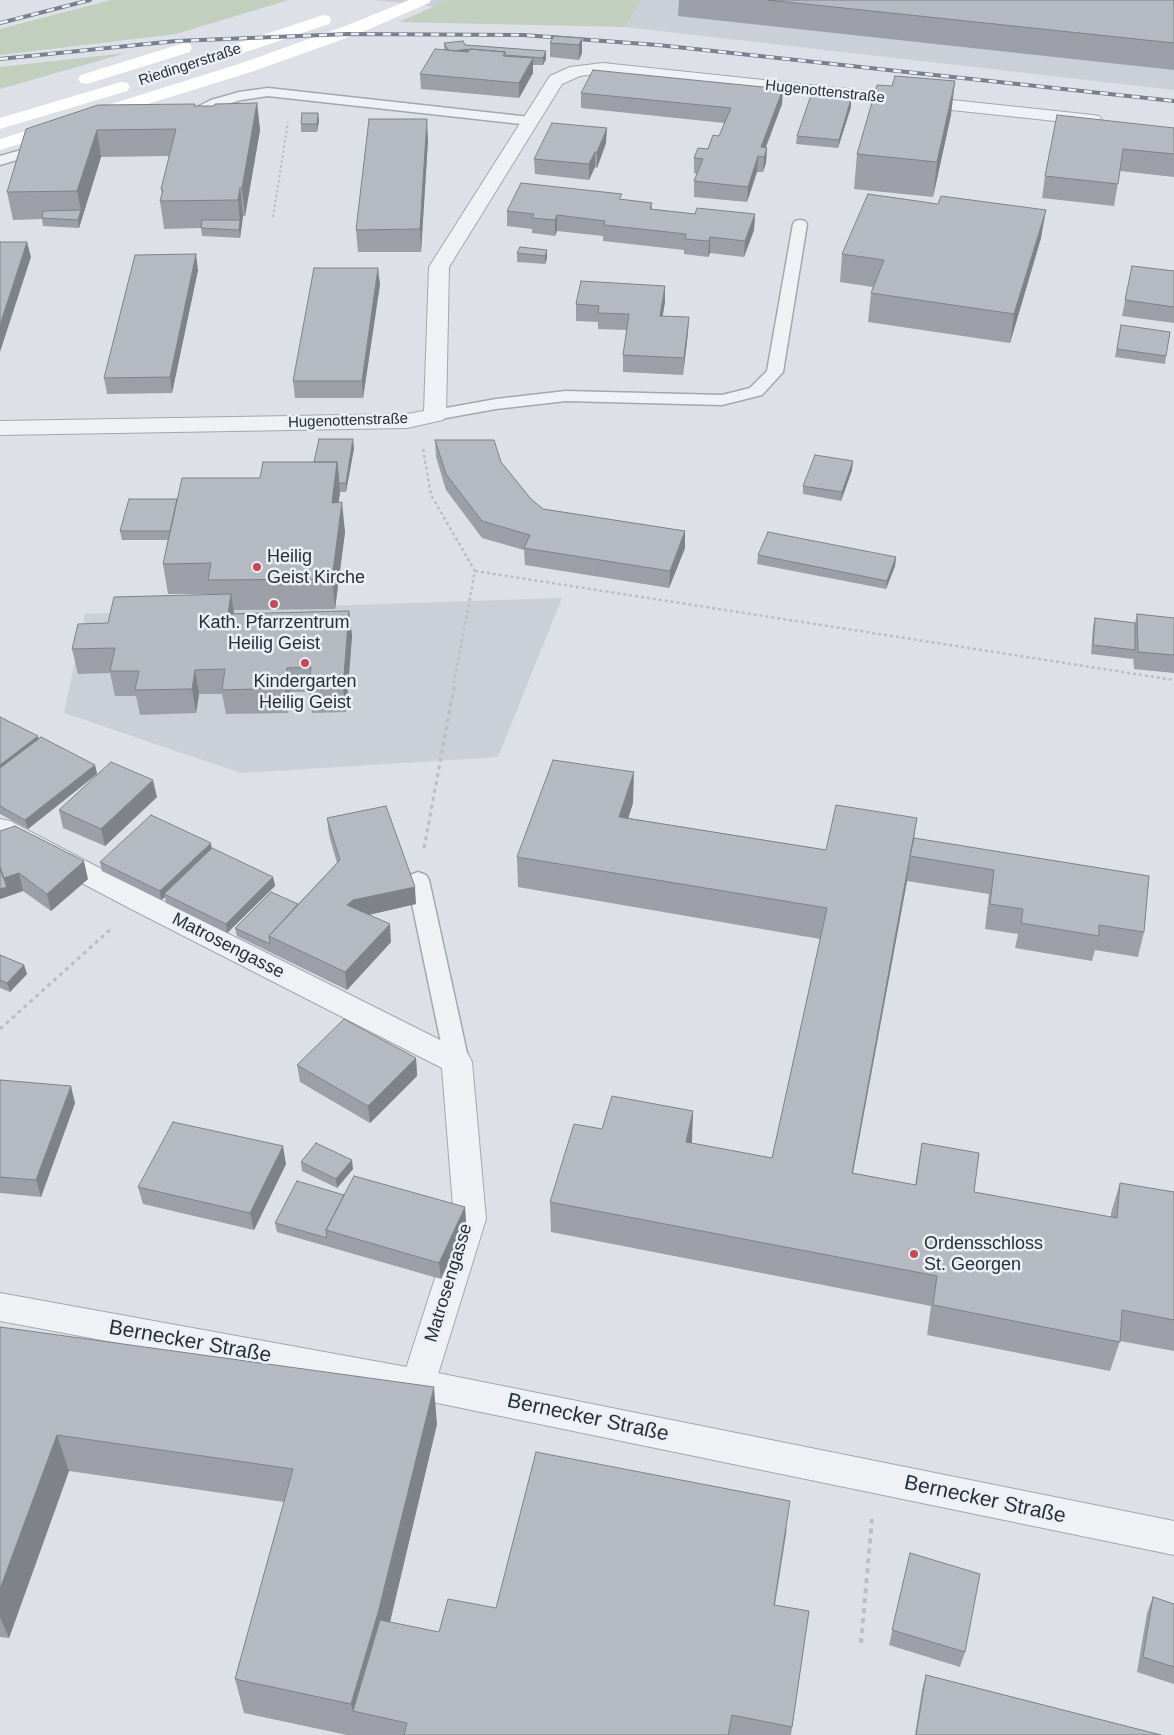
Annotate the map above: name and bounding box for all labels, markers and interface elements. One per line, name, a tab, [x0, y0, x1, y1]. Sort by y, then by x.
street label: Riedingerstraße	[136, 40, 244, 90]
street label: Hugenottenstraße	[764, 77, 886, 107]
street label: Hugenottenstraße	[288, 410, 408, 432]
place label: Heilig Geist Kirche	[267, 546, 365, 588]
marker: Heilig Geist Kirche	[251, 561, 263, 573]
marker: Kath. Pfarrzentrum Heilig Geist	[268, 598, 280, 610]
place label: Kath. Pfarrzentrum Heilig Geist	[198, 612, 350, 654]
marker: Kindergarten Heilig Geist	[299, 657, 311, 669]
place label: Kindergarten Heilig Geist	[253, 671, 357, 714]
street label: Matrosengasse	[168, 908, 288, 984]
street label: Matrosengasse	[421, 1221, 477, 1345]
place label: Ordensschloss St. Georgen	[924, 1233, 1043, 1276]
marker: Ordensschloss St. Georgen	[908, 1248, 920, 1260]
street label: Bernecker Straße	[107, 1315, 273, 1369]
street label: Bernecker Straße	[505, 1389, 671, 1447]
street label: Bernecker Straße	[902, 1471, 1068, 1529]

